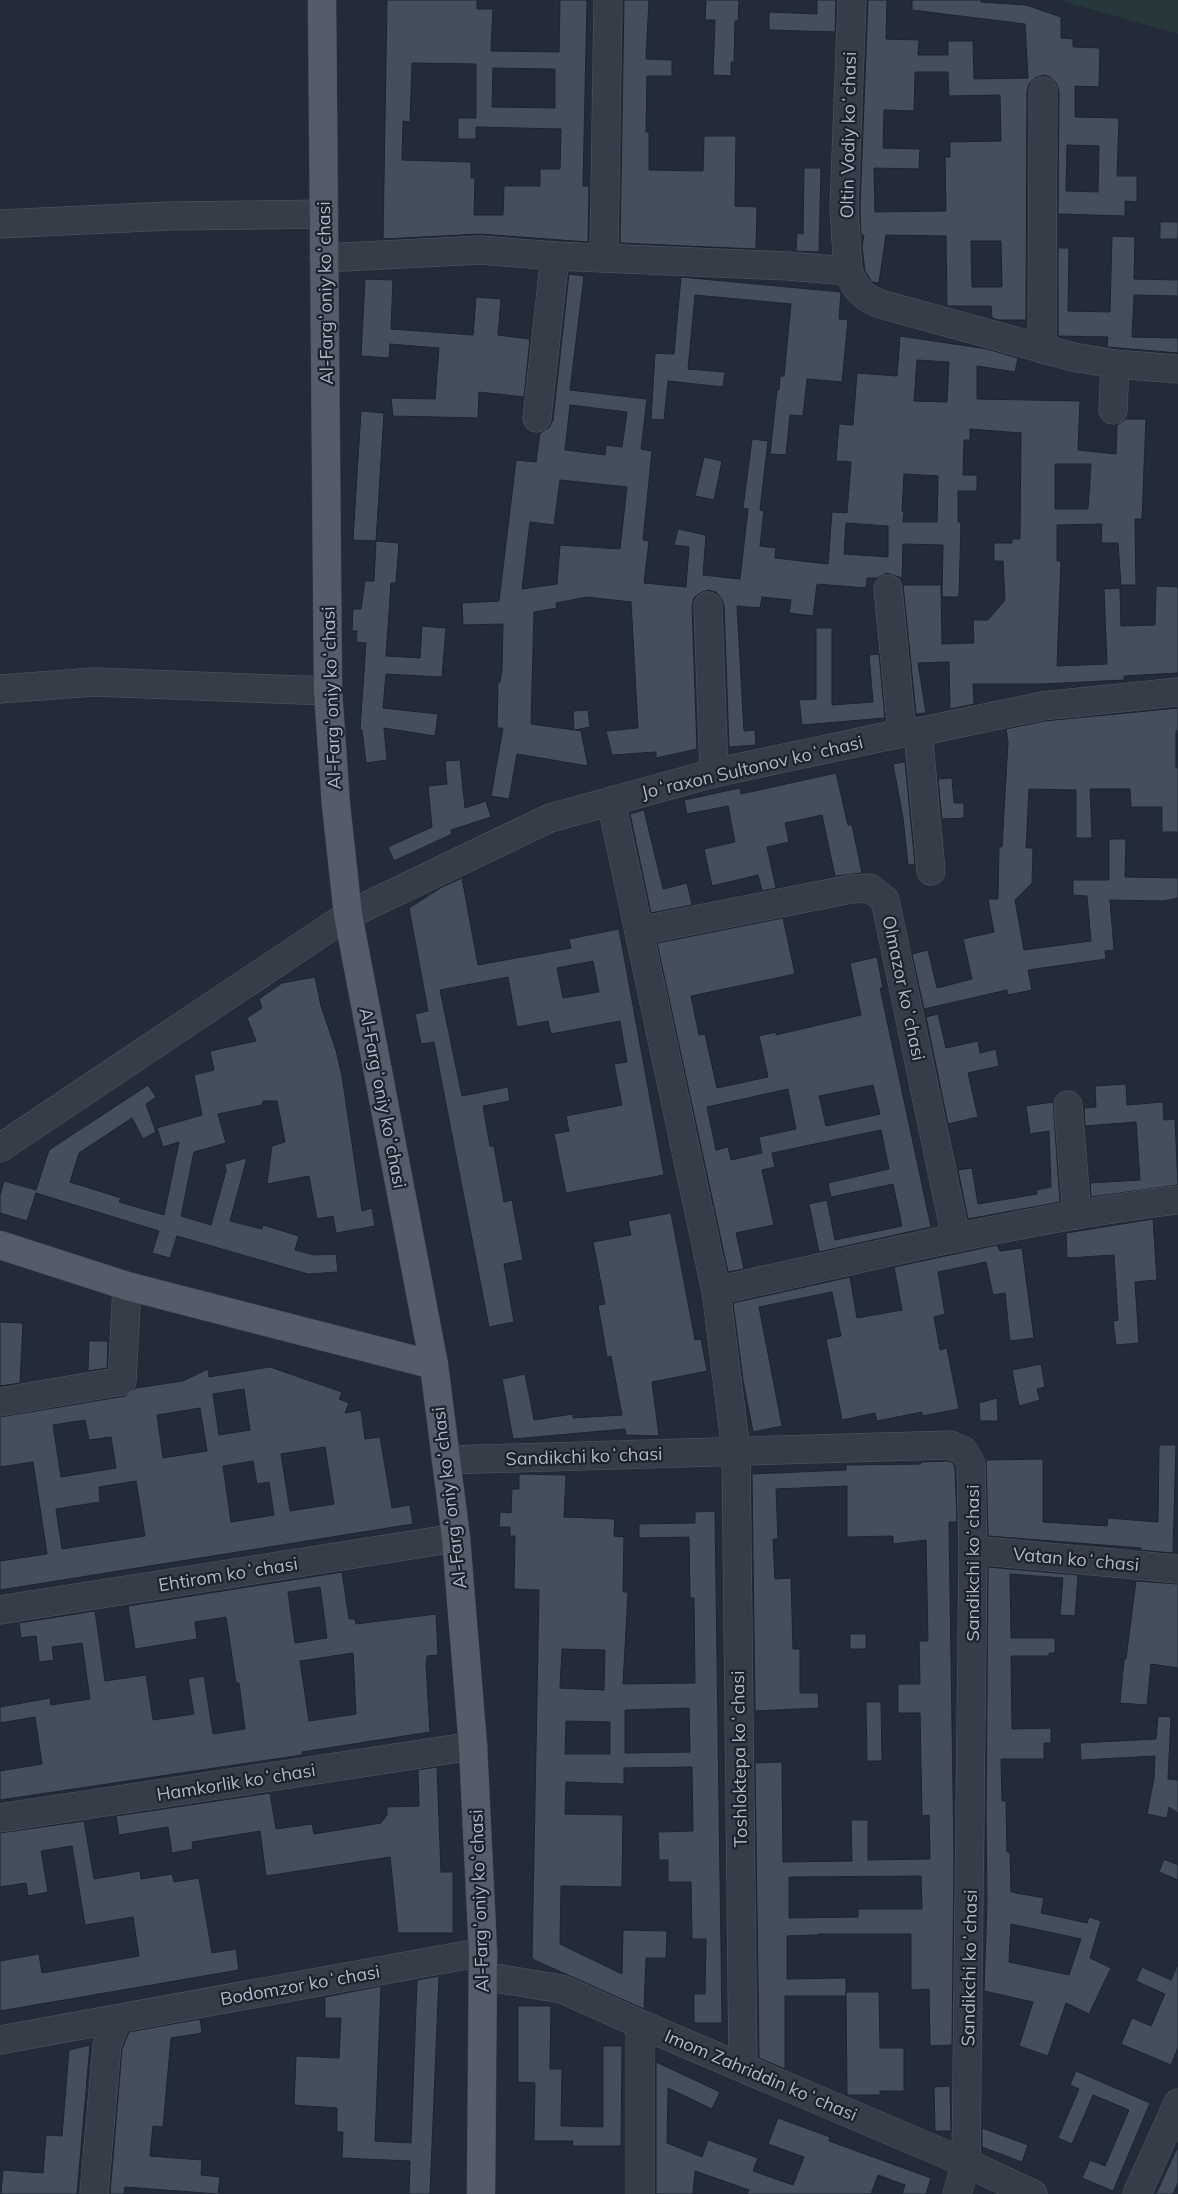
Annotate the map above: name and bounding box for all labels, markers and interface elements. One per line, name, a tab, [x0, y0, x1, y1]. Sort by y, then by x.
street label: Oltin Vodiy koʻchasi	[835, 51, 861, 219]
street label: Al-Fargʻoniy koʻchasi	[312, 201, 338, 385]
street label: Al-Fargʻoniy koʻchasi	[316, 606, 346, 790]
street label: Joʻraxon Sultonov koʻchasi	[639, 730, 865, 804]
street label: Olmazor koʻchasi	[877, 914, 931, 1062]
street label: Al-Fargʻoniy koʻchasi	[354, 1006, 412, 1190]
street label: Al-Fargʻoniy koʻchasi	[426, 1406, 472, 1590]
street label: Sandikchi koʻchasi	[505, 1442, 663, 1470]
street label: Sandikchi koʻchasi	[961, 1485, 984, 1641]
street label: Vatan koʻchasi	[1012, 1542, 1140, 1576]
street label: Ehtirom koʻchasi	[157, 1552, 299, 1596]
street label: Toshloktepa koʻchasi	[726, 1670, 752, 1848]
street label: Hamkorlik koʻchasi	[155, 1758, 317, 1806]
street label: Al-Fargʻoniy koʻchasi	[464, 1809, 494, 1993]
street label: Sandikchi koʻchasi	[956, 1889, 982, 2047]
street label: Bodomzor koʻchasi	[218, 1960, 382, 2010]
street label: Imom Zahriddin koʻchasi	[661, 2024, 861, 2126]

